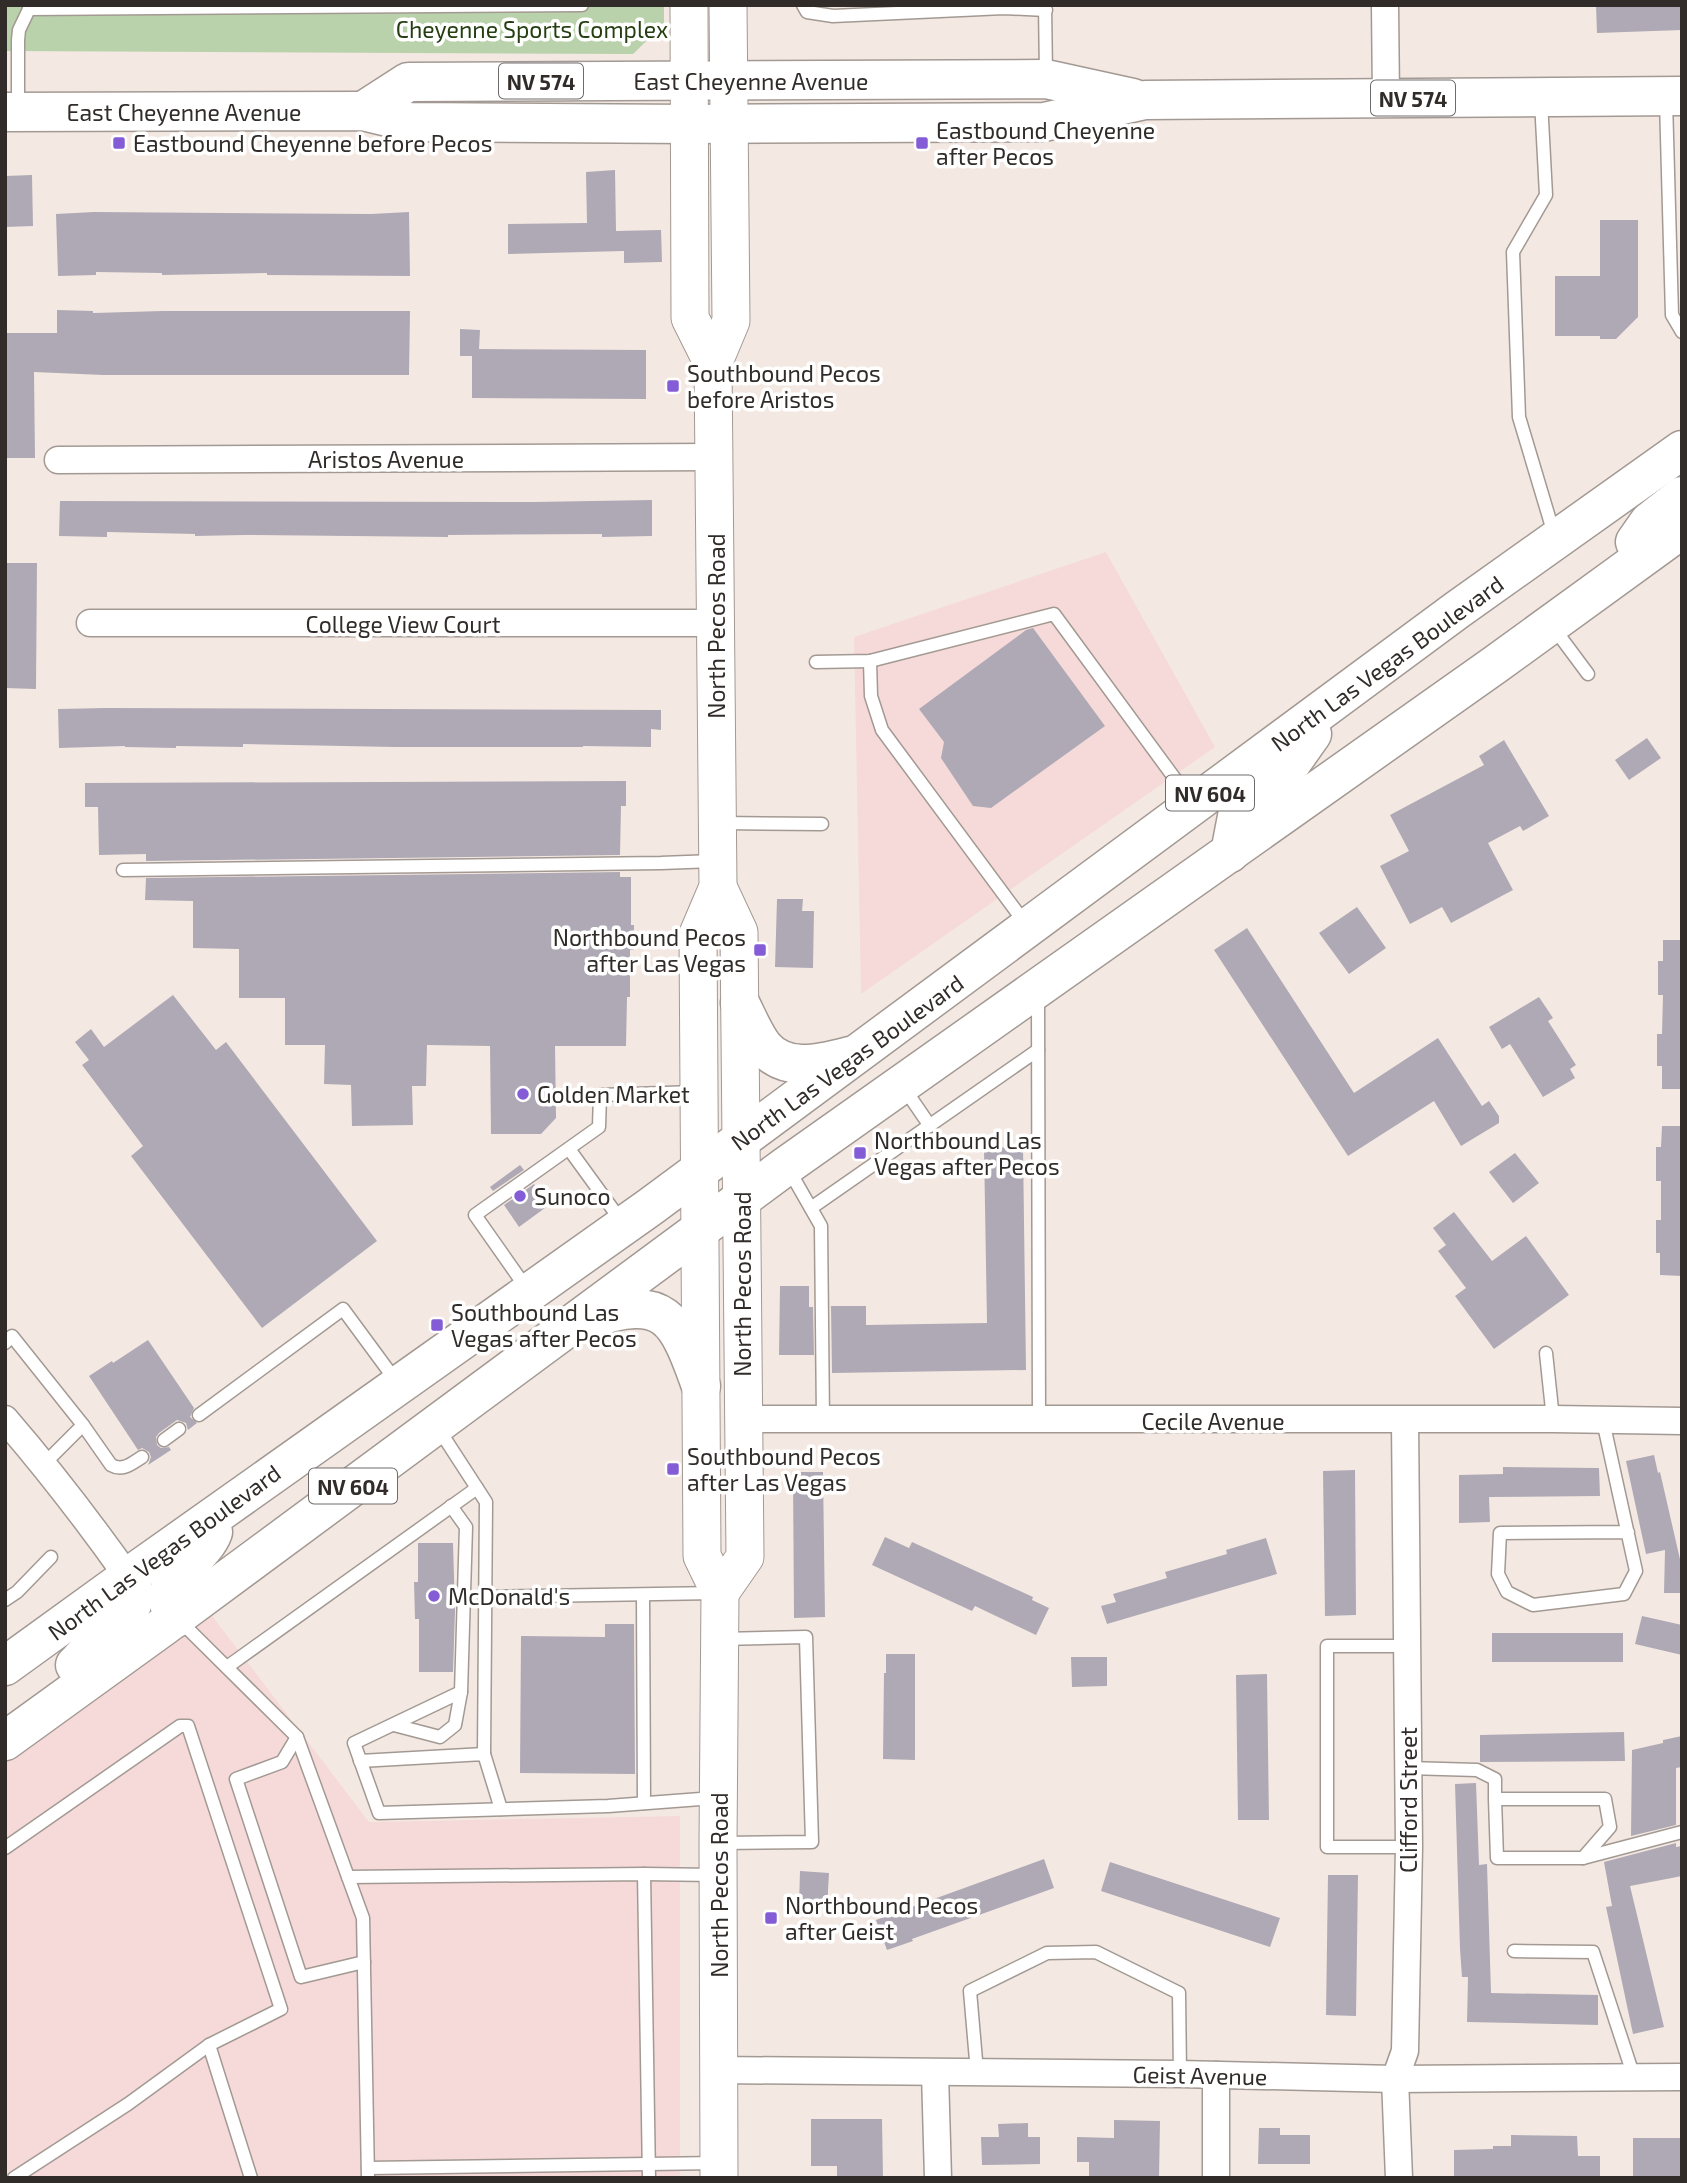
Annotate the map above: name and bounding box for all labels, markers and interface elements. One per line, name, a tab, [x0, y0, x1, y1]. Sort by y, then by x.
park label: Cheyenne Sports Complex	[396, 15, 668, 43]
road number: NV 574	[499, 64, 583, 98]
street label: East Cheyenne Avenue	[634, 67, 868, 95]
road number: NV 574	[1371, 80, 1455, 116]
street label: East Cheyenne Avenue	[67, 98, 301, 126]
place label: Eastbound Cheyenne after Pecos	[936, 116, 1155, 170]
place label: Eastbound Cheyenne before Pecos	[133, 129, 492, 157]
marker: Eastbound Cheyenne before Pecos	[111, 135, 127, 151]
marker: Eastbound Cheyenne after Pecos	[914, 135, 930, 151]
place label: Southbound Pecos before Aristos	[687, 359, 881, 413]
marker: Southbound Pecos before Aristos	[665, 378, 681, 394]
street label: Aristos Avenue	[308, 445, 464, 473]
street label: North Pecos Road	[702, 533, 730, 719]
street label: North Las Vegas Boulevard	[1265, 569, 1509, 757]
street label: College View Court	[306, 610, 501, 638]
road number: NV 604	[1166, 776, 1254, 810]
place label: Northbound Pecos after Las Vegas	[553, 923, 746, 977]
marker: Northbound Pecos after Las Vegas	[752, 942, 768, 958]
street label: North Las Vegas Boulevard	[725, 968, 969, 1156]
place label: Golden Market	[537, 1080, 690, 1108]
marker: Golden Market	[515, 1086, 531, 1102]
place label: Northbound Las Vegas after Pecos	[874, 1126, 1060, 1180]
marker: Northbound Las Vegas after Pecos	[852, 1145, 868, 1161]
place label: Sunoco	[534, 1182, 611, 1210]
marker: Sunoco	[512, 1188, 528, 1204]
street label: North Pecos Road	[728, 1191, 756, 1377]
place label: Southbound Las Vegas after Pecos	[451, 1298, 637, 1352]
marker: Southbound Las Vegas after Pecos	[429, 1317, 445, 1333]
street label: Cecile Avenue	[1141, 1407, 1285, 1435]
place label: Southbound Pecos after Las Vegas	[687, 1442, 881, 1496]
street label: North Las Vegas Boulevard	[42, 1458, 286, 1646]
marker: Southbound Pecos after Las Vegas	[665, 1461, 681, 1477]
road number: NV 604	[309, 1468, 397, 1504]
place label: McDonald's	[448, 1582, 570, 1610]
marker: McDonald's	[426, 1588, 442, 1604]
street label: Clifford Street	[1394, 1727, 1422, 1873]
street label: North Pecos Road	[705, 1792, 733, 1978]
place label: Northbound Pecos after Geist	[785, 1891, 978, 1945]
marker: Northbound Pecos after Geist	[763, 1910, 779, 1926]
street label: Geist Avenue	[1132, 2060, 1268, 2090]

